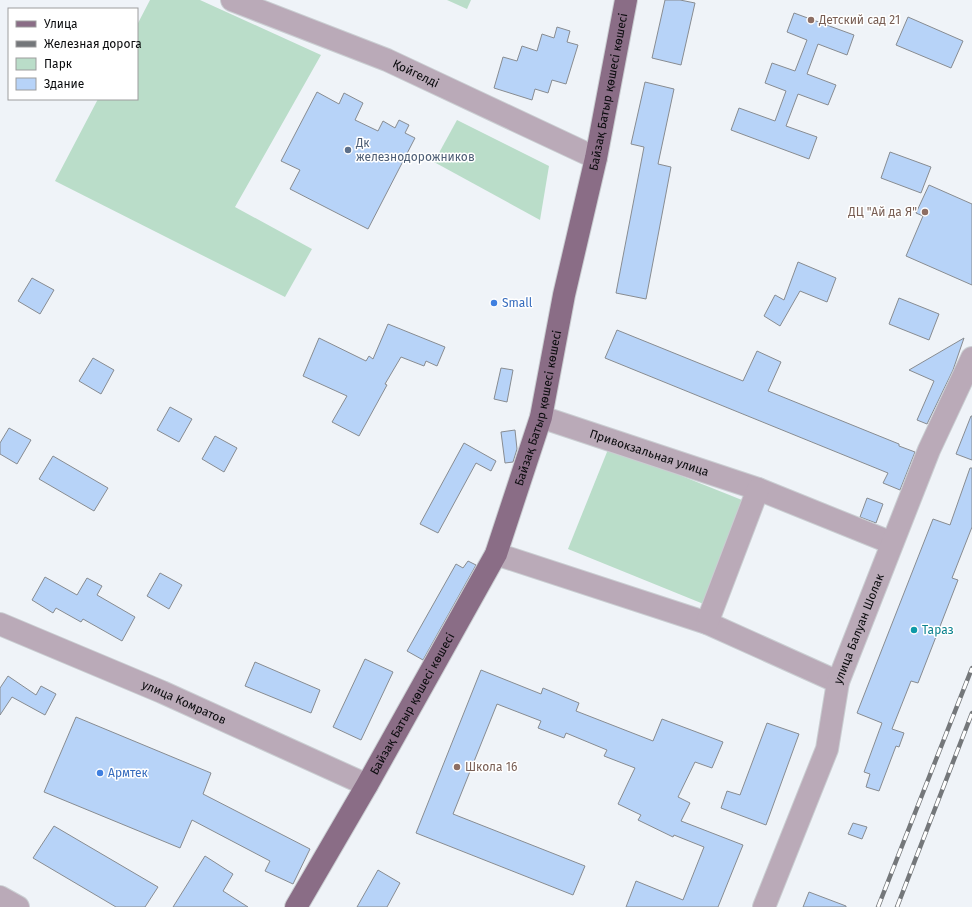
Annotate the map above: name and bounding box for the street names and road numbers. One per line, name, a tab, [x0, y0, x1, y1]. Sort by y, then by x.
street label: Байзақ Батыр қөшесі көшесі	[586, 12, 630, 172]
street label: Қойгелді	[390, 57, 441, 90]
street label: Байзақ Батыр қөшесі көшесі	[512, 329, 564, 488]
street label: Привокзальная улица	[588, 427, 711, 479]
street label: улица Балуан Шолак	[831, 571, 887, 686]
street label: Байзақ Батыр қөшесі көшесі	[367, 631, 457, 777]
street label: улица Комратов	[140, 677, 229, 727]

